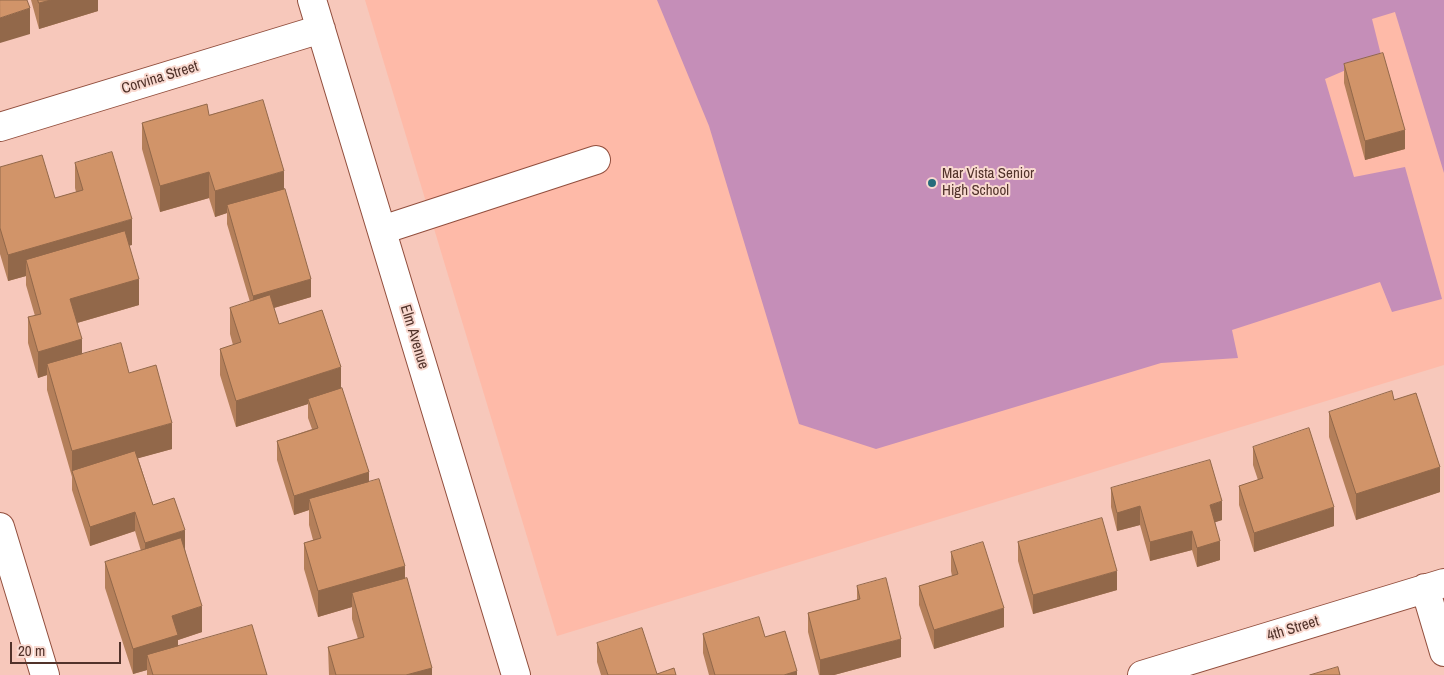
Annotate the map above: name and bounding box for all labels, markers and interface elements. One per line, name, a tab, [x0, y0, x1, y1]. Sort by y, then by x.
street label: Corvina Street	[119, 58, 201, 98]
place label: Mar Vista Senior High School	[942, 165, 1034, 200]
marker: Mar Vista Senior High School	[926, 177, 938, 189]
street label: Elm Avenue	[396, 303, 432, 371]
street label: 4th Street	[1265, 613, 1321, 645]
scale bar	[12, 632, 124, 664]
text: 20 m	[18, 640, 45, 661]

